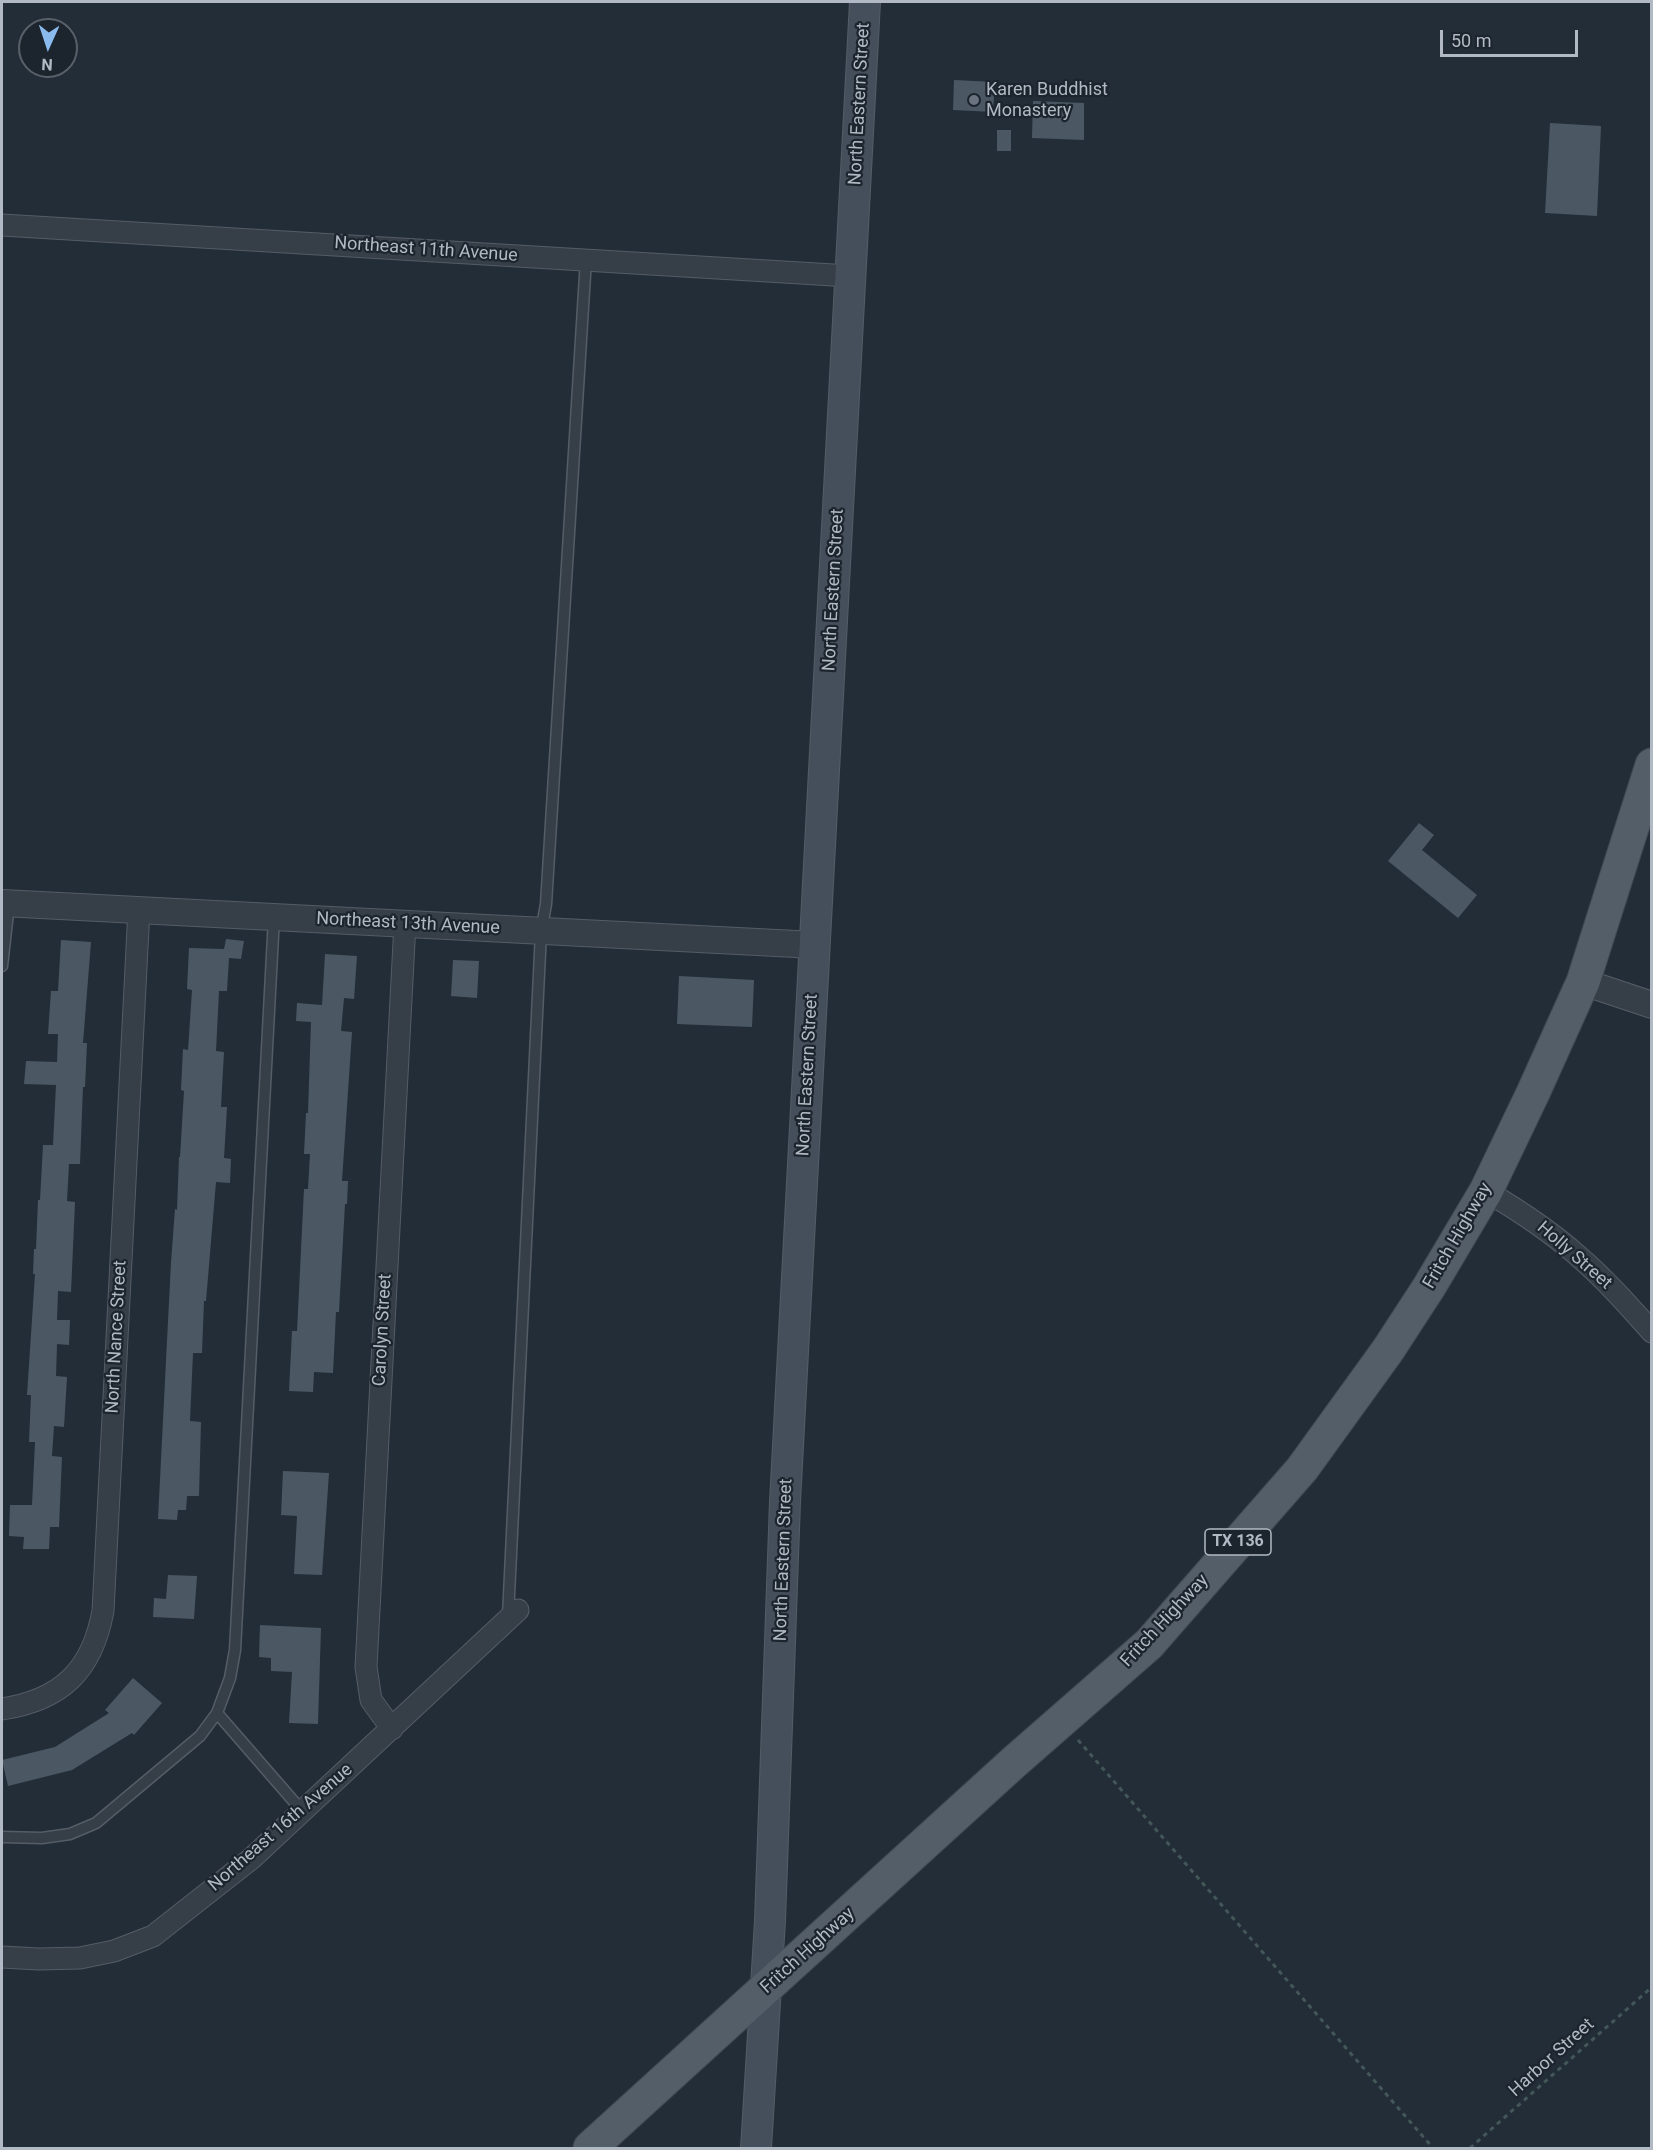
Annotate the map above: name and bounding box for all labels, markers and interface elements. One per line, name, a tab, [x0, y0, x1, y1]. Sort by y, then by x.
north arrow	[18, 18, 78, 78]
scale bar	[1443, 18, 1581, 56]
street label: North Eastern Street	[845, 22, 875, 186]
text: 50 m	[1451, 30, 1491, 51]
text: N	[41, 55, 53, 74]
place label: Karen Buddhist Monastery	[986, 79, 1108, 122]
marker: Karen Buddhist Monastery	[967, 93, 981, 107]
street label: Northeast 11th Avenue	[334, 233, 518, 267]
street label: North Eastern Street	[819, 508, 849, 672]
street label: Northeast 13th Avenue	[316, 908, 500, 940]
street label: North Eastern Street	[793, 993, 823, 1157]
street label: Fritch Highway	[1419, 1179, 1497, 1293]
street label: Holly Street	[1532, 1218, 1616, 1294]
street label: North Nance Street	[102, 1260, 132, 1414]
street label: Carolyn Street	[369, 1273, 397, 1387]
street label: North Eastern Street	[770, 1478, 798, 1642]
road number: TX 136	[1205, 1529, 1271, 1555]
street label: Fritch Highway	[1117, 1570, 1213, 1672]
street label: Northeast 16th Avenue	[205, 1760, 357, 1896]
street label: Fritch Highway	[757, 1903, 859, 1999]
street label: Harbor Street	[1505, 2014, 1599, 2102]

